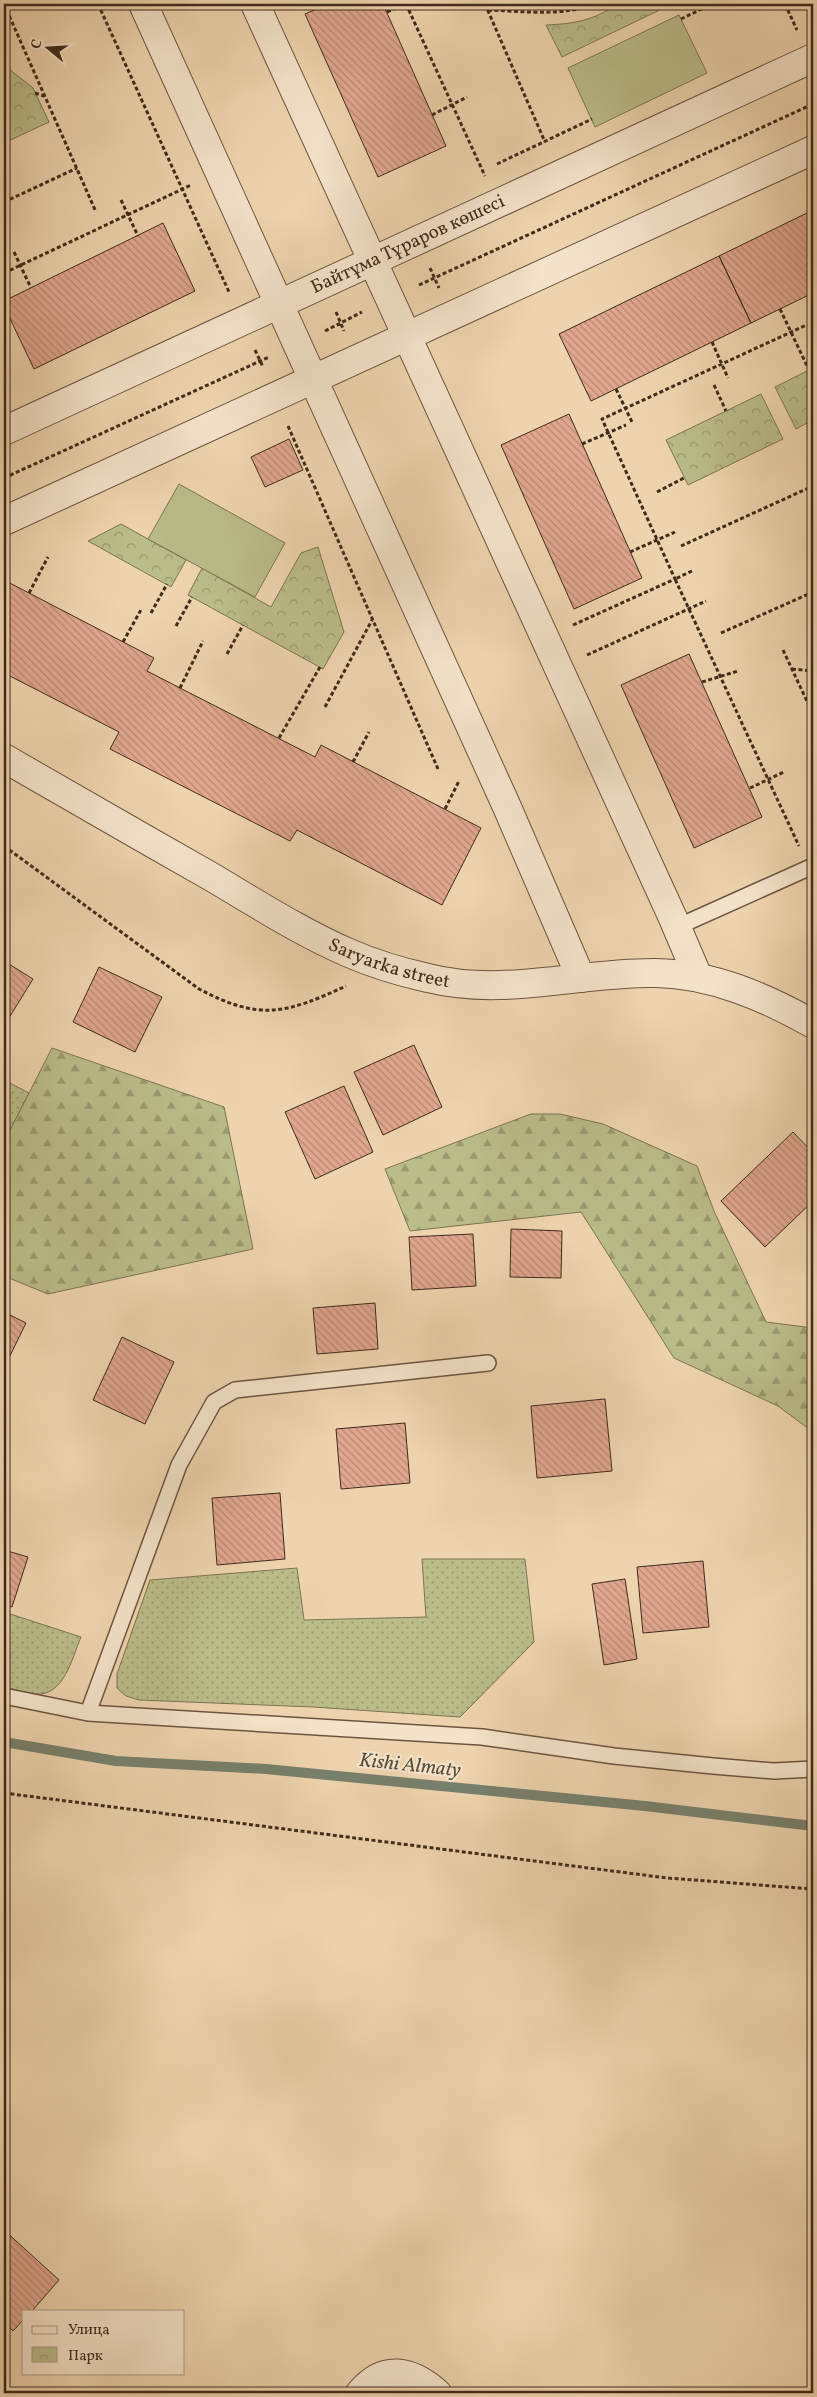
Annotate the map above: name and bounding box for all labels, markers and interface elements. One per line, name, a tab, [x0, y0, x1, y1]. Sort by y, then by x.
north arrow	[22, 22, 72, 72]
text: С	[27, 37, 47, 52]
street label: Байтұма Тұраров көшесі	[307, 189, 510, 301]
street label: Saryarka street	[324, 932, 452, 995]
water label: Kіshі Almaty	[358, 1747, 462, 1785]
legend	[22, 2310, 185, 2374]
text: Улица	[68, 2320, 110, 2341]
text: Парк	[68, 2346, 103, 2367]

